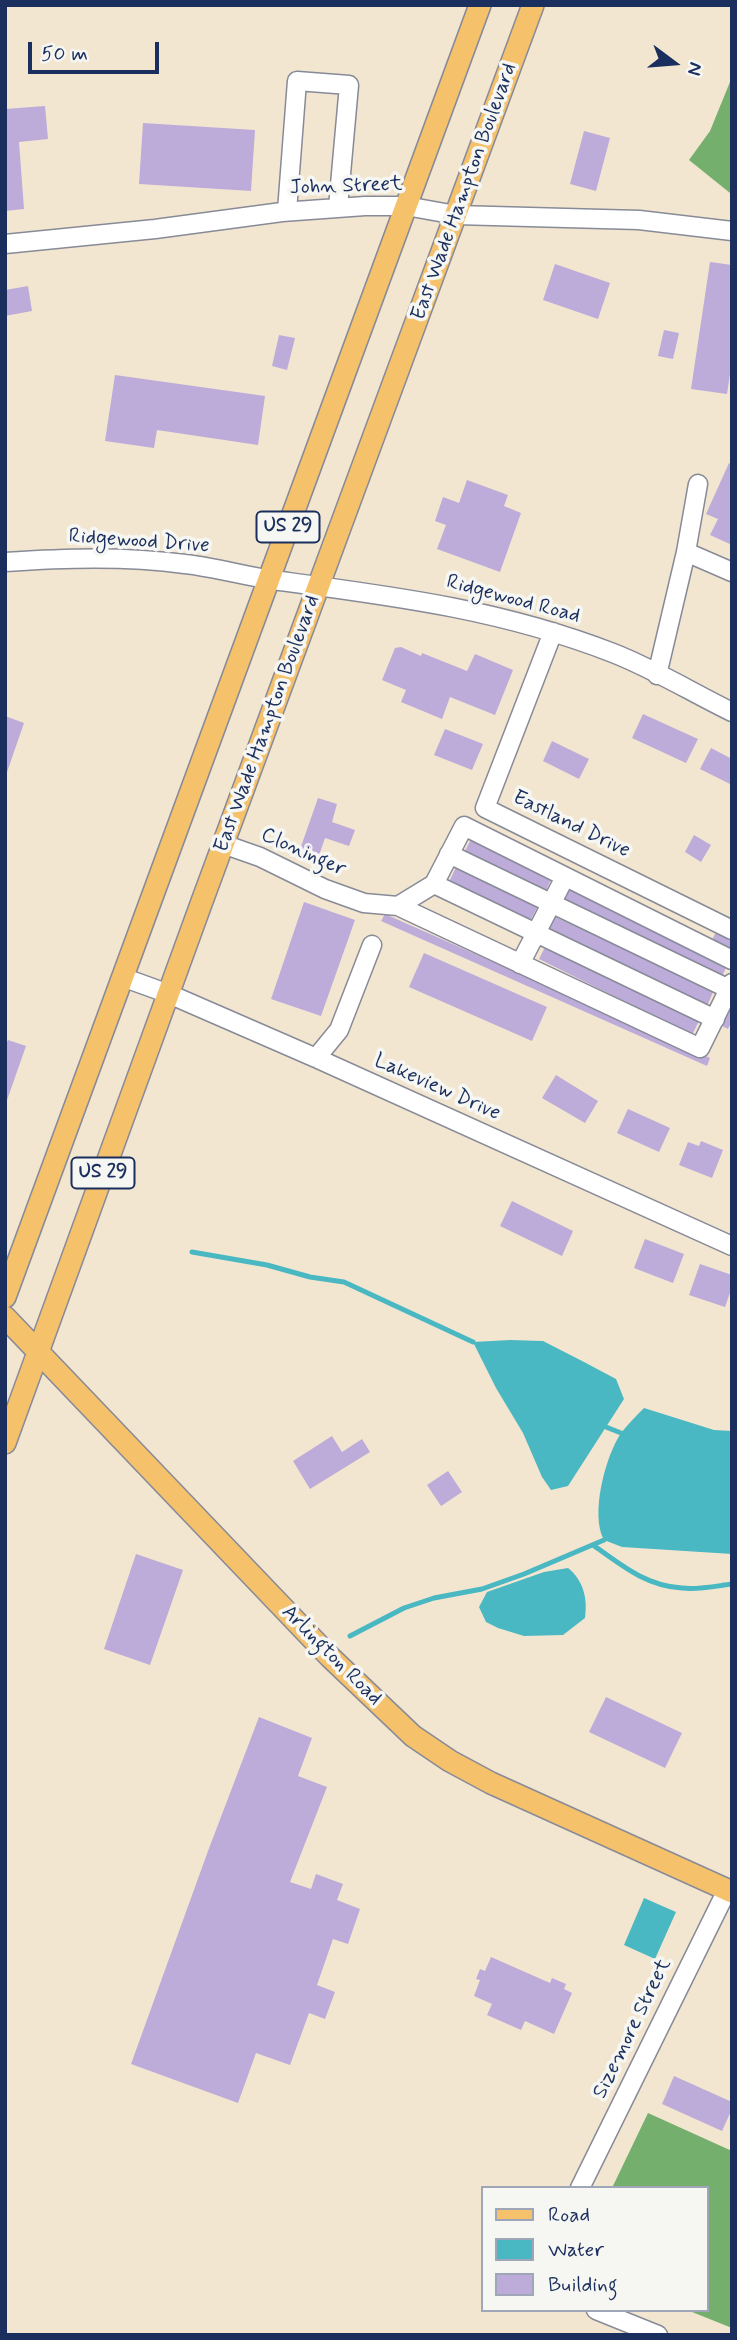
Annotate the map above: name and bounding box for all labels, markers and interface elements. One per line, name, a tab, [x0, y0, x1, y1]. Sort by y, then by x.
scale bar	[32, 28, 163, 72]
north arrow	[639, 28, 709, 98]
text: 50 m	[41, 40, 88, 68]
text: N	[681, 59, 708, 78]
street label: East Wade Hampton Boulevard	[407, 60, 523, 324]
street label: John Street	[289, 172, 403, 202]
road number: US 29	[256, 512, 320, 542]
street label: Ridgewood Drive	[68, 525, 210, 559]
street label: Ridgewood Road	[443, 570, 583, 630]
street label: East Wade Hampton Boulevard	[210, 592, 326, 856]
street label: Eastland Drive	[508, 786, 634, 864]
street label: Cloninger	[257, 823, 349, 883]
street label: Lakeview Drive	[370, 1049, 504, 1127]
road number: US 29	[72, 1158, 134, 1189]
street label: Arlington Road	[275, 1600, 387, 1712]
street label: Sizemore Street	[588, 1955, 678, 2103]
legend	[482, 2186, 709, 2312]
text: Road	[548, 2201, 590, 2229]
text: Water	[548, 2236, 604, 2264]
text: Building	[548, 2271, 618, 2299]

